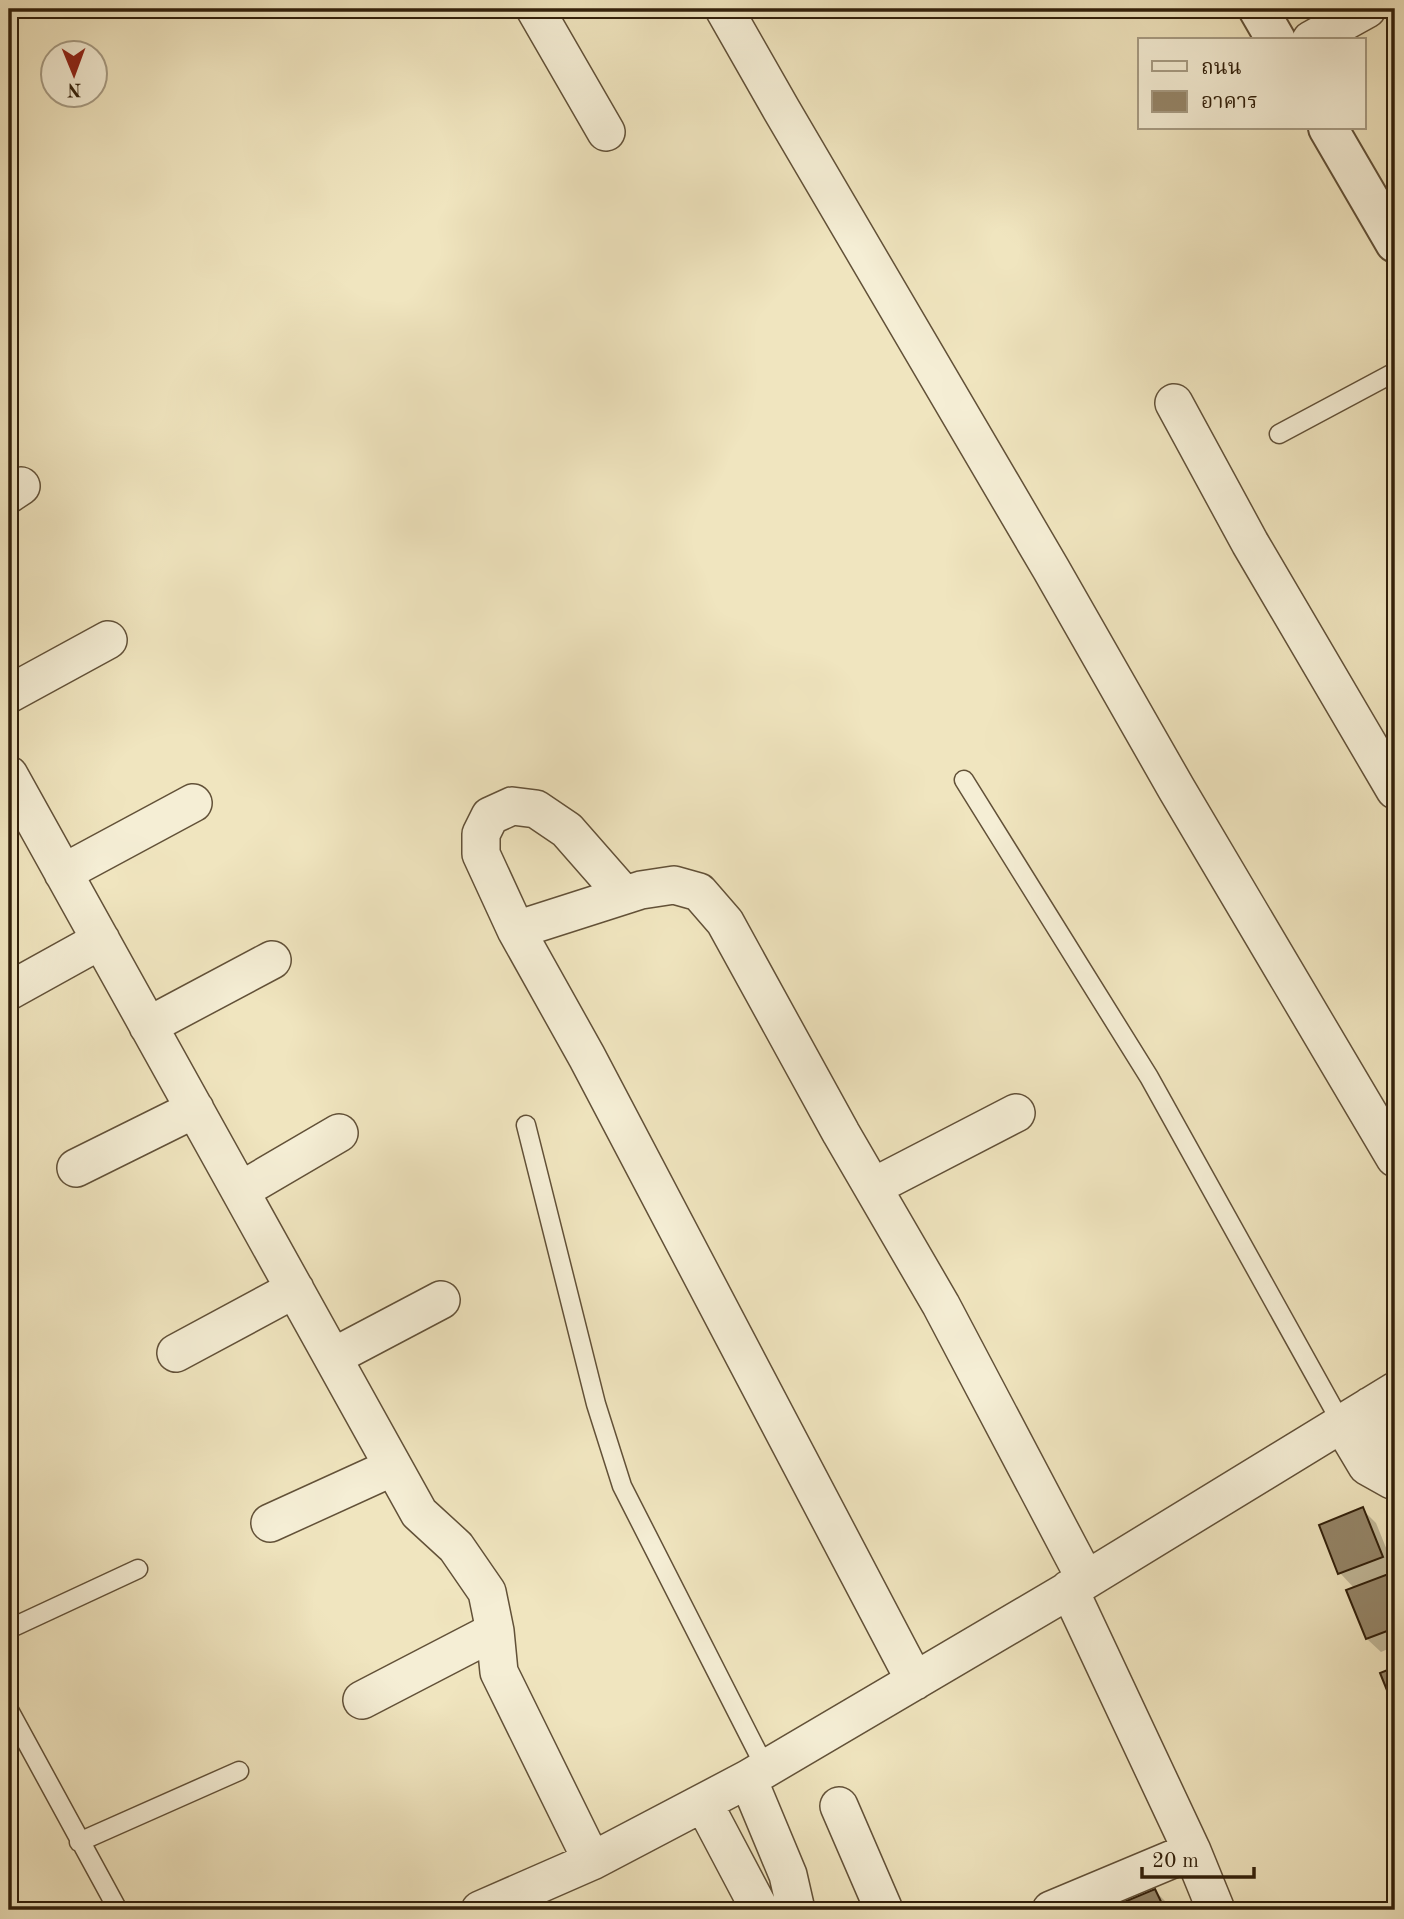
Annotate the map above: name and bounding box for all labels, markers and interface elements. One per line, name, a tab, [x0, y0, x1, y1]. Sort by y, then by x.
north arrow	[38, 38, 108, 108]
legend	[1138, 38, 1366, 130]
text: ถนน	[1201, 58, 1242, 79]
text: N	[66, 79, 82, 98]
text: อาคาร	[1201, 92, 1258, 113]
scale bar	[1142, 1835, 1254, 1879]
text: 20 m	[1152, 1851, 1199, 1872]

